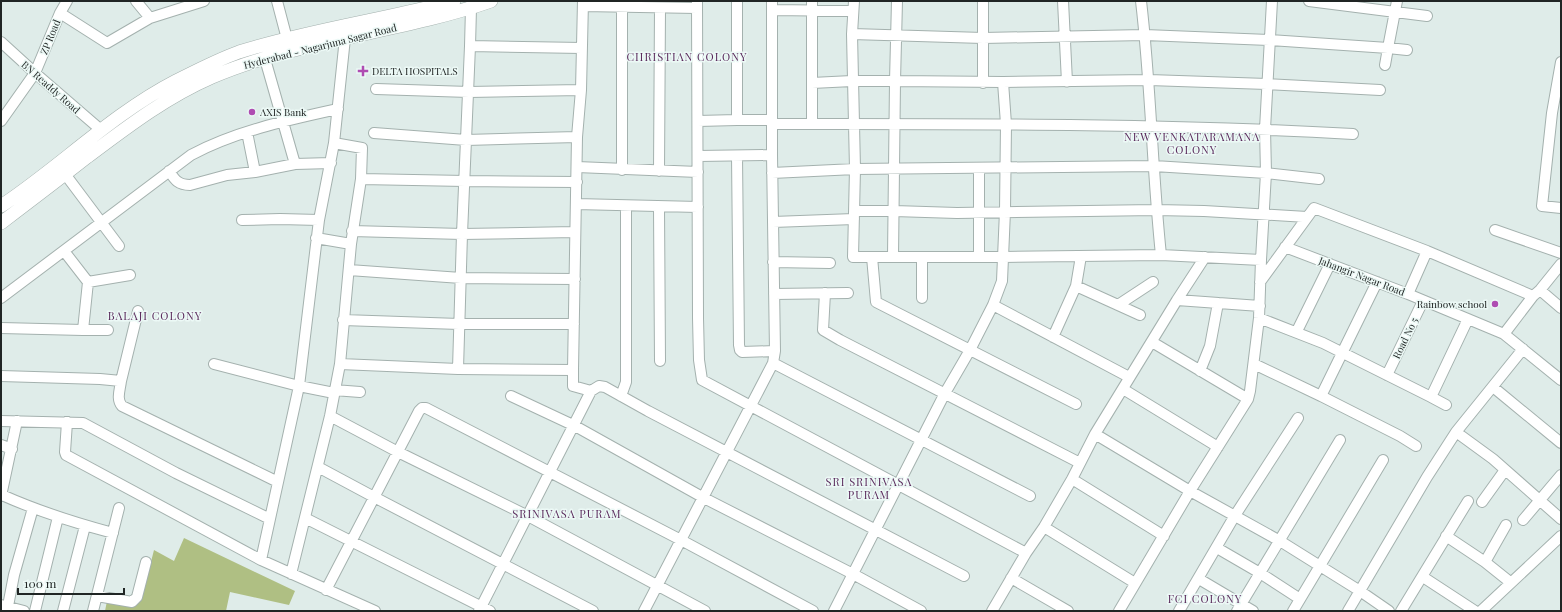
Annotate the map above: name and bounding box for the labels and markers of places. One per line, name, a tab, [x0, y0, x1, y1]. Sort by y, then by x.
place label: DELTA HOSPITALS	[372, 64, 458, 78]
marker: DELTA HOSPITALS	[357, 65, 369, 77]
place label: AXIS Bank	[259, 105, 307, 119]
marker: AXIS Bank	[247, 107, 257, 117]
place label: Rainbow school	[1417, 297, 1487, 311]
marker: Rainbow school	[1490, 299, 1500, 309]

